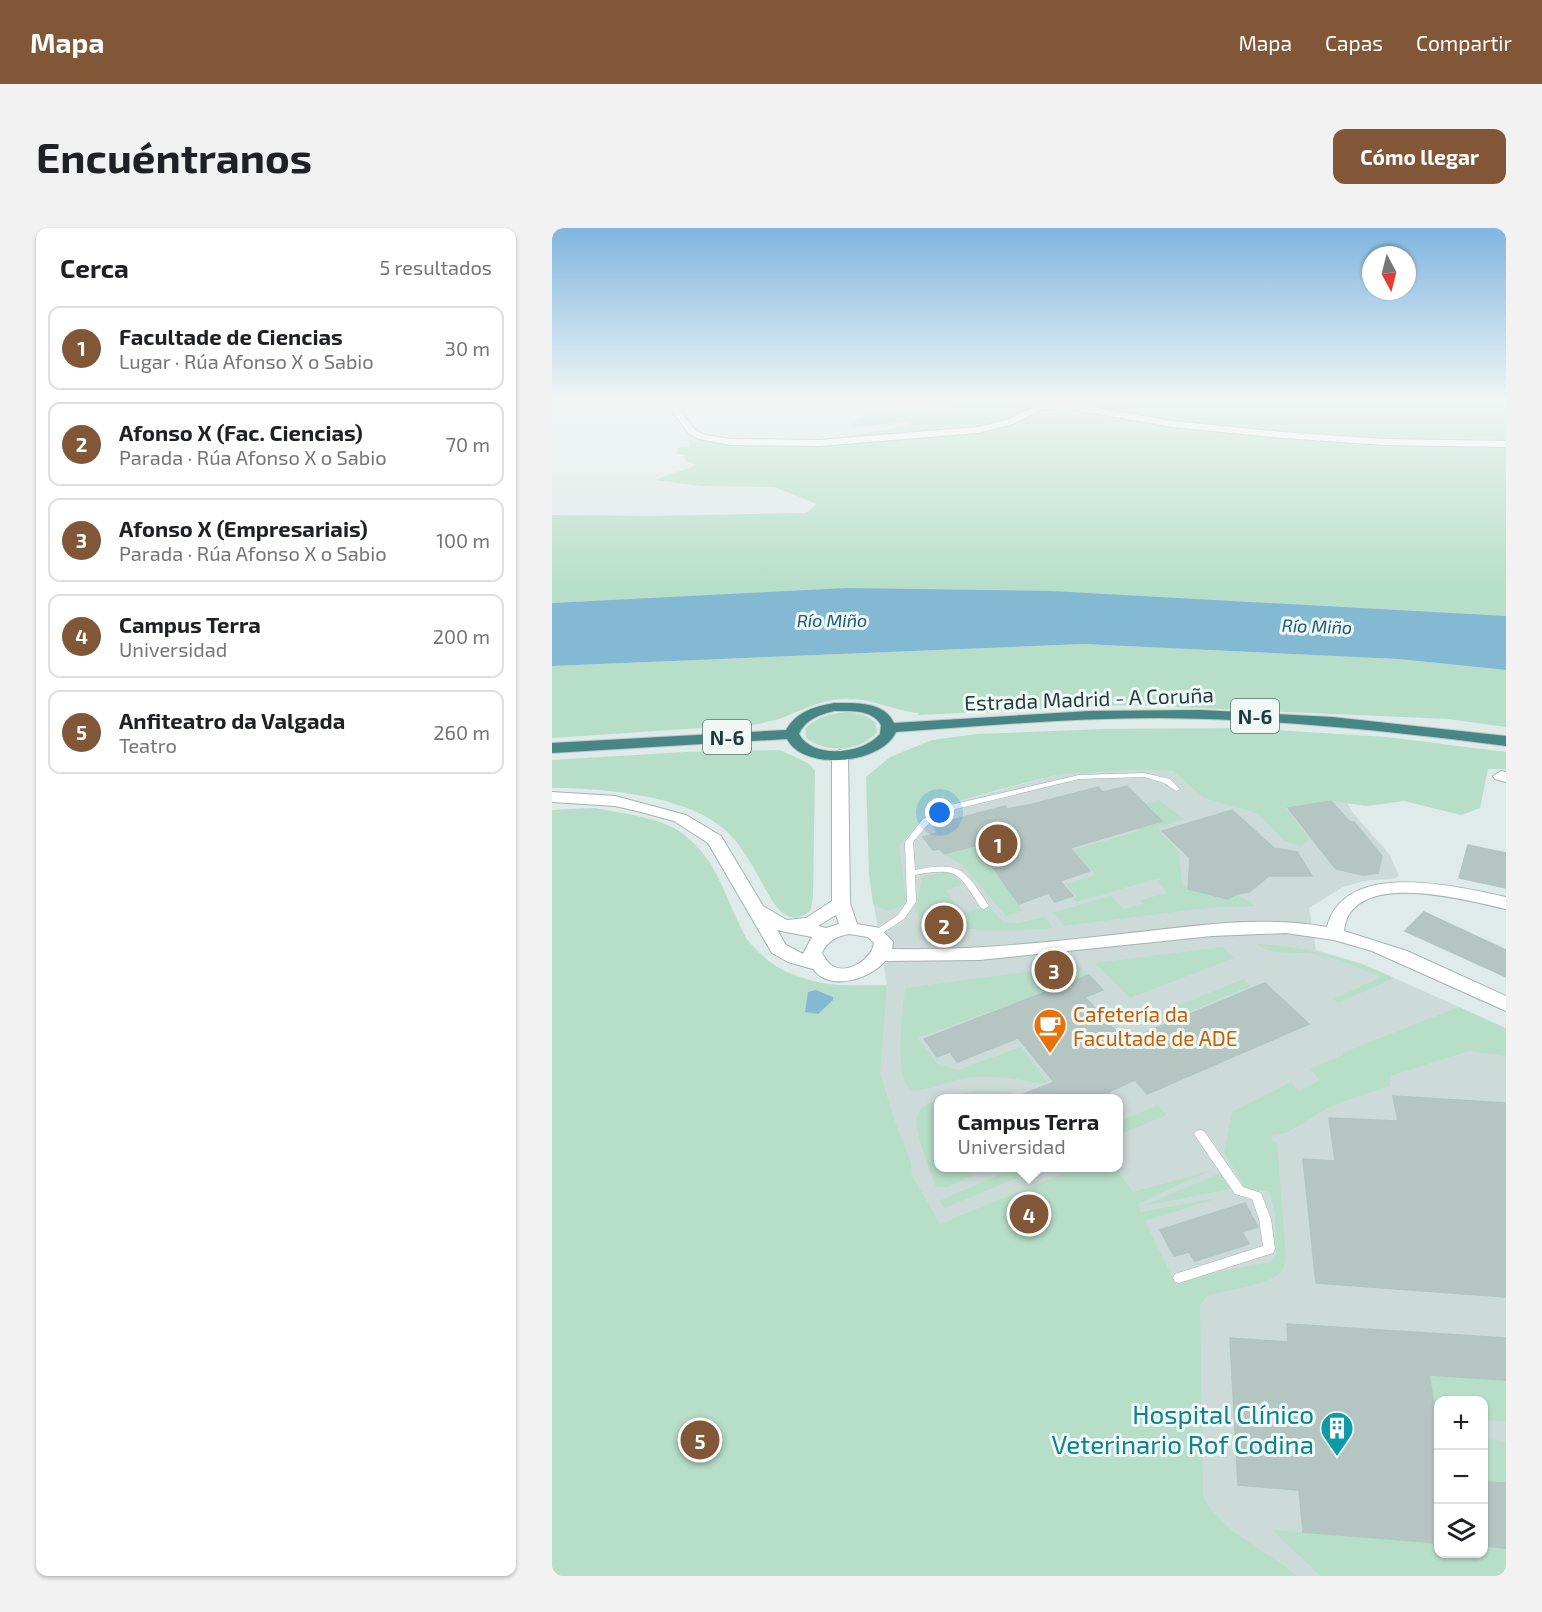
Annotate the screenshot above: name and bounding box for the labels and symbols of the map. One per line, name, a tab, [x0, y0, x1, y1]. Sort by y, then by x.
north arrow	[1362, 246, 1416, 300]
water label: Río Miño	[797, 609, 867, 631]
water label: Río Miño	[1281, 614, 1353, 638]
street label: Estrada Madrid - A Coruña	[964, 681, 1214, 715]
road number: N-6	[1231, 699, 1279, 733]
road number: N-6	[703, 720, 751, 754]
your location	[925, 798, 954, 827]
pin: 1	[978, 822, 1018, 866]
pin: 2	[924, 902, 964, 948]
pin: 3	[1034, 948, 1074, 992]
place label: Cafetería da Facultade de ADE	[1073, 1001, 1237, 1050]
cafe icon: Cafetería da Facultade de ADE	[1032, 1007, 1068, 1054]
pin: 4	[1010, 1192, 1048, 1236]
place label: Hospital Clínico Veterinario Rof Codina	[1051, 1398, 1314, 1459]
building icon: Hospital Clínico Veterinario Rof Codina	[1319, 1410, 1355, 1457]
pin: 5	[680, 1418, 720, 1462]

